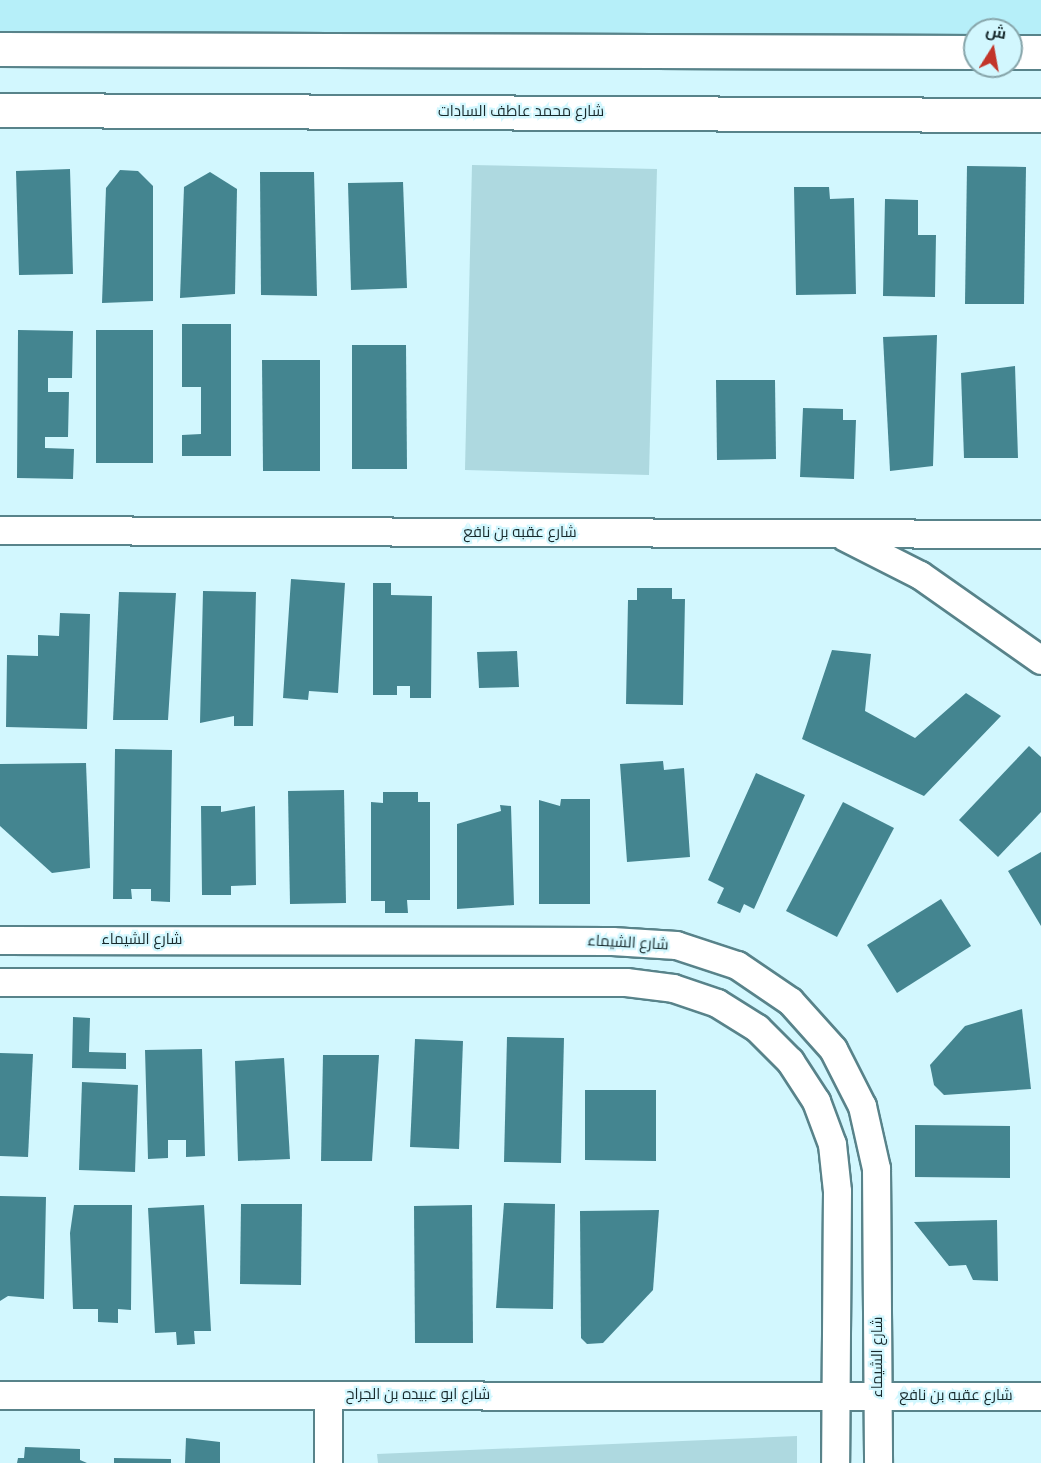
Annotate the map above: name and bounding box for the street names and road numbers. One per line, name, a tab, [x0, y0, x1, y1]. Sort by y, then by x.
street label: شارع محمد عاطف السادات	[438, 103, 604, 121]
street label: شارع عقبه بن نافع	[463, 524, 577, 542]
street label: شارع الشيماء	[101, 931, 183, 949]
street label: شارع الشيماء	[587, 932, 669, 954]
street label: شارع الشيماء	[869, 1316, 887, 1398]
street label: شارع ابو عبيده بن الجراح	[346, 1386, 490, 1404]
street label: شارع عقبه بن نافع	[899, 1387, 1013, 1405]

